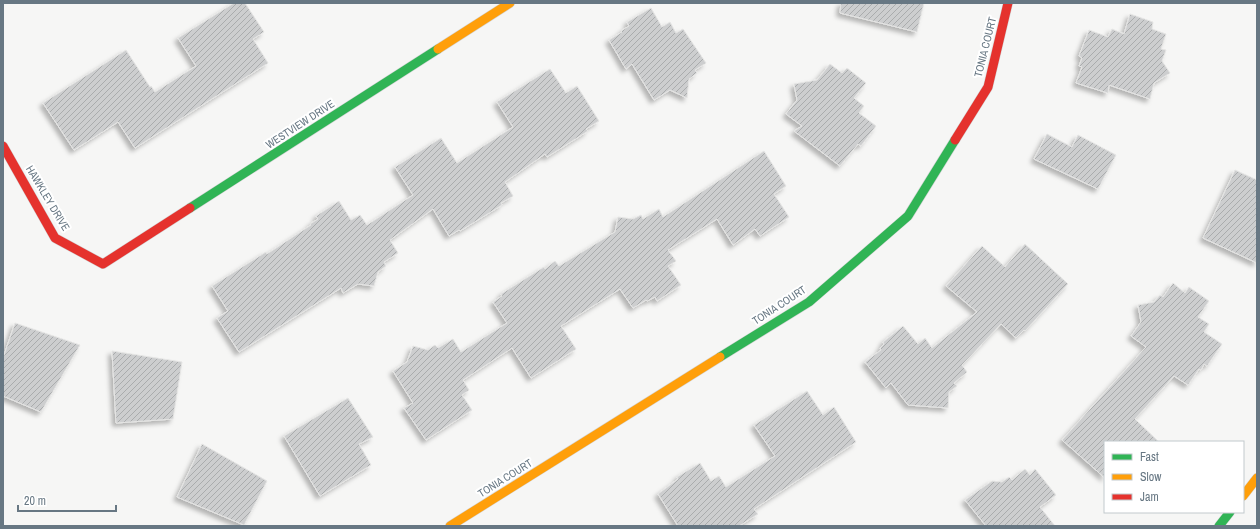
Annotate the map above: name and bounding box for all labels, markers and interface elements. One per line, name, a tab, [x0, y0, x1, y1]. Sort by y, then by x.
street label: TONIA COURT	[971, 15, 999, 78]
street label: WESTVIEW DRIVE	[263, 97, 337, 151]
street label: HAWKLEY DRIVE	[23, 163, 73, 233]
street label: TONIA COURT	[749, 282, 809, 328]
legend	[1104, 441, 1244, 513]
text: Fast	[1140, 449, 1159, 465]
street label: TONIA COURT	[475, 456, 535, 500]
text: Slow	[1140, 469, 1162, 485]
scale bar	[18, 487, 116, 513]
text: Jam	[1140, 489, 1159, 505]
text: 20 m	[24, 493, 46, 509]

